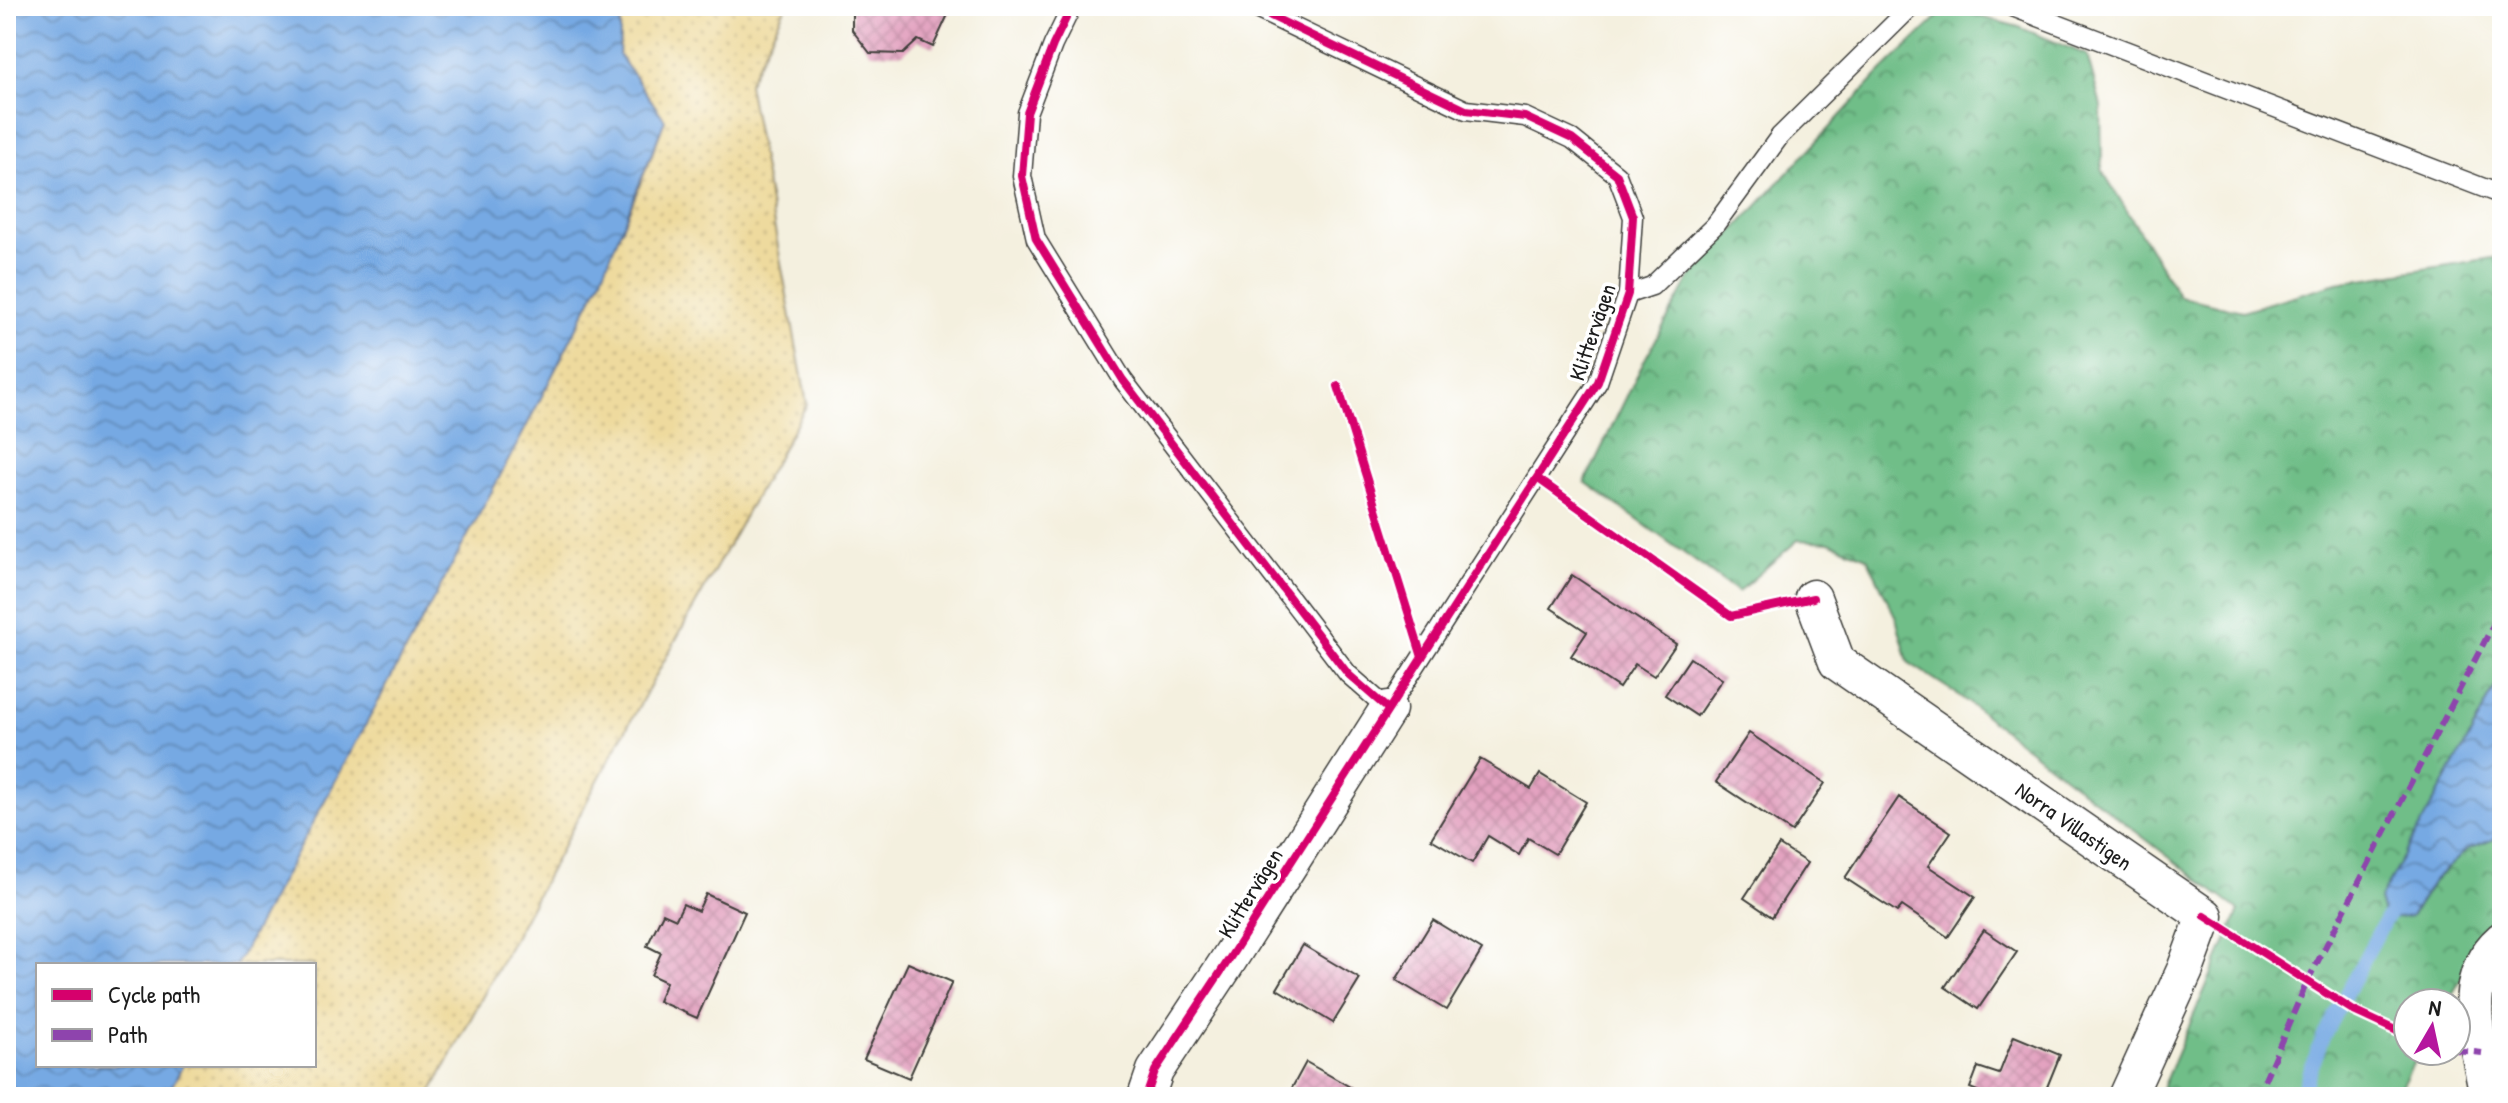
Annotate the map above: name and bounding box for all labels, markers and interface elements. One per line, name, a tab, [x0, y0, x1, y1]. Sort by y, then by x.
street label: Klittervägen	[1561, 280, 1623, 384]
street label: Norra Villastigen	[2010, 775, 2138, 877]
street label: Klittervägen	[1211, 842, 1289, 944]
legend	[36, 963, 316, 1067]
text: Cycle path	[108, 978, 200, 1010]
north arrow	[2392, 987, 2472, 1067]
text: N	[2427, 992, 2444, 1023]
text: Path	[108, 1018, 147, 1050]

